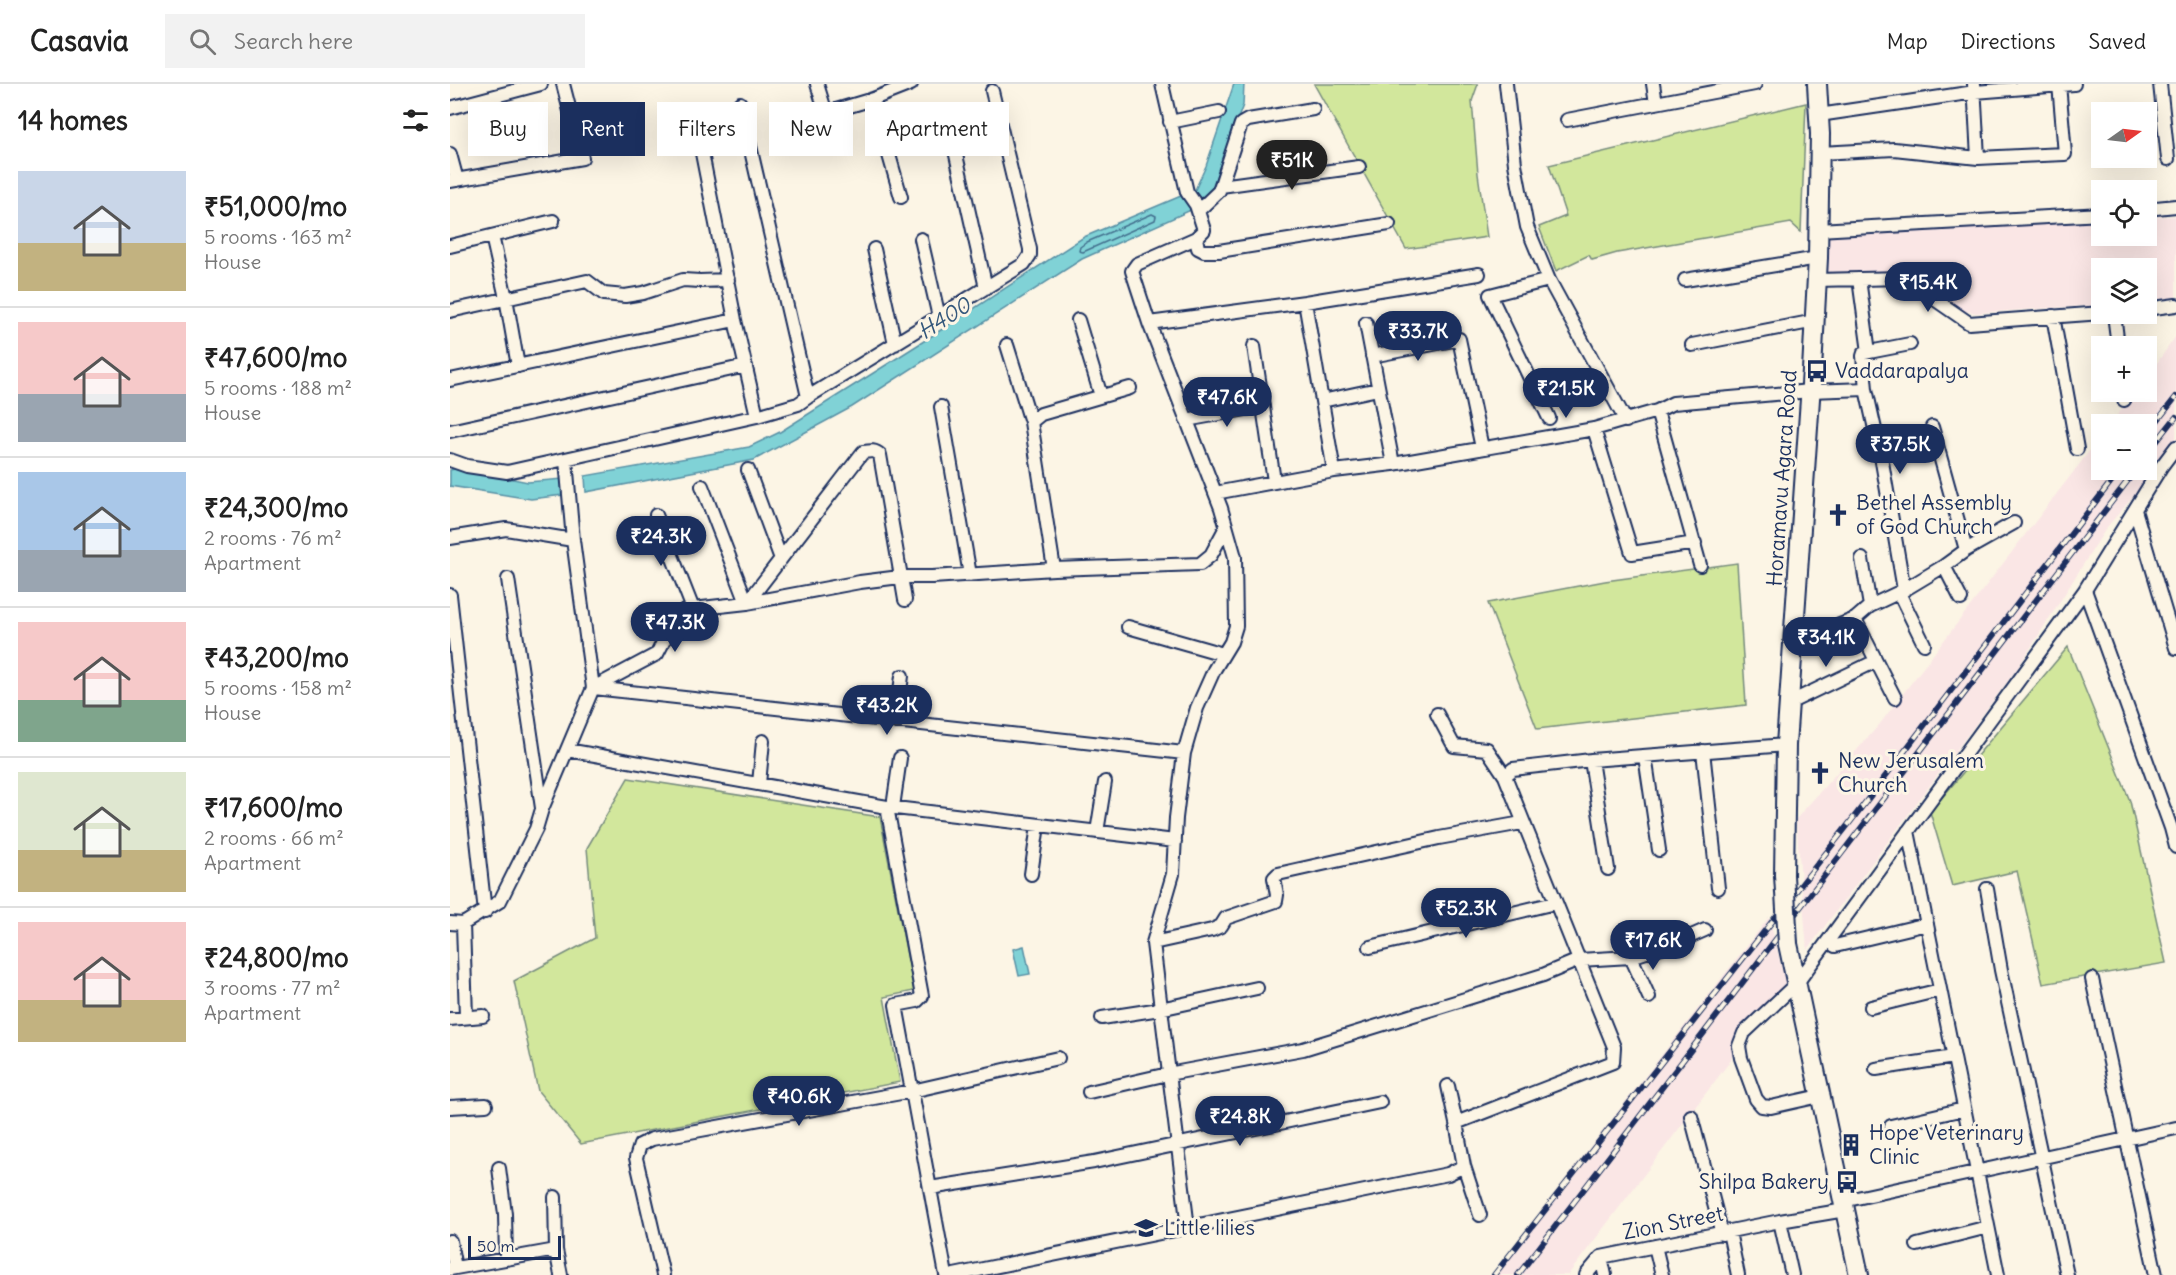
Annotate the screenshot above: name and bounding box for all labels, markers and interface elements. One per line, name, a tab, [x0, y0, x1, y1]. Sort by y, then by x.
search box	[165, 14, 585, 68]
text: Casavia	[30, 23, 129, 59]
icon: search	[186, 25, 219, 58]
text: Search here	[234, 27, 353, 55]
text: Map	[1887, 28, 1928, 55]
text: Directions	[1961, 28, 2055, 55]
text: Saved	[2088, 28, 2146, 55]
chip: Buy	[468, 102, 548, 156]
chip: Rent	[560, 102, 645, 156]
chip: Filters	[657, 102, 757, 156]
chip: New	[769, 102, 853, 156]
chip: Apartment	[865, 102, 1009, 156]
north arrow	[2091, 102, 2157, 168]
map controls	[2091, 102, 2157, 480]
text: 14 homes	[18, 104, 128, 137]
icon: filters	[399, 104, 432, 137]
pin: ₹51K	[1256, 140, 1328, 191]
text: ₹51K	[1270, 147, 1314, 172]
button: locate	[2091, 180, 2157, 246]
text: ₹51,000/mo	[204, 190, 347, 223]
icon: home	[66, 195, 138, 267]
text: 5 rooms · 163 m²	[204, 224, 352, 249]
text: House	[204, 249, 261, 274]
button: layers	[2091, 258, 2157, 324]
pin: ₹15.4K	[1879, 262, 1977, 313]
text: ₹15.4K	[1899, 269, 1957, 294]
water label: H400	[912, 290, 977, 345]
pin: ₹33.7K	[1369, 311, 1467, 362]
text: ₹33.7K	[1388, 318, 1448, 343]
button: +	[2091, 336, 2157, 402]
text: ₹47,600/mo	[204, 341, 347, 374]
icon: home	[66, 346, 138, 418]
place label: Vaddarapalya	[1835, 357, 1969, 384]
bus stop icon: Vaddarapalya	[1804, 358, 1830, 384]
pin: ₹21.5K	[1517, 368, 1615, 419]
street label: Horamavu Agara Road	[1760, 369, 1803, 587]
text: 5 rooms · 188 m²	[204, 375, 352, 400]
text: ₹21.5K	[1537, 375, 1595, 400]
pin: ₹47.6K	[1178, 377, 1276, 428]
text: ₹47.6K	[1197, 384, 1257, 409]
text: House	[204, 400, 261, 425]
button: −	[2091, 414, 2157, 480]
pin: ₹37.5K	[1851, 424, 1949, 475]
text: ₹37.5K	[1870, 431, 1930, 456]
place label: Bethel Assembly of God Church	[1856, 489, 2012, 540]
text: ₹24,300/mo	[204, 491, 348, 524]
icon: home	[66, 496, 138, 568]
church icon: Bethel Assembly of God Church	[1825, 502, 1851, 528]
pin: ₹24.3K	[612, 516, 710, 567]
text: ₹24.3K	[630, 523, 692, 548]
text: 2 rooms · 76 m²	[204, 525, 342, 550]
text: Apartment	[204, 550, 301, 575]
pin: ₹47.3K	[626, 602, 724, 653]
text: ₹47.3K	[645, 609, 705, 634]
pin: ₹34.1K	[1777, 617, 1875, 668]
text: ₹34.1K	[1797, 624, 1855, 649]
text: ₹43,200/mo	[204, 641, 349, 674]
icon: home	[66, 646, 138, 718]
text: 5 rooms · 158 m²	[204, 675, 352, 700]
pin: ₹43.2K	[838, 685, 936, 736]
text: ₹43.2K	[856, 692, 918, 717]
text: House	[204, 700, 261, 725]
place label: New Jerusalem Church	[1838, 747, 1984, 798]
church icon: New Jerusalem Church	[1807, 760, 1833, 786]
text: ₹17,600/mo	[204, 791, 343, 824]
icon: home	[66, 796, 138, 868]
text: 2 rooms · 66 m²	[204, 825, 344, 850]
text: Apartment	[204, 850, 301, 875]
pin: ₹52.3K	[1417, 888, 1515, 939]
text: ₹52.3K	[1435, 895, 1497, 920]
pin: ₹17.6K	[1604, 920, 1702, 971]
text: ₹17.6K	[1624, 927, 1682, 952]
text: ₹24,800/mo	[204, 941, 349, 974]
icon: home	[66, 946, 138, 1018]
text: 3 rooms · 77 m²	[204, 975, 341, 1000]
text: Apartment	[204, 1000, 301, 1025]
pin: ₹40.6K	[750, 1076, 848, 1127]
text: ₹40.6K	[767, 1083, 831, 1108]
pin: ₹24.8K	[1191, 1096, 1289, 1147]
text: ₹24.8K	[1209, 1103, 1271, 1128]
place label: Hope Veterinary Clinic	[1869, 1119, 2024, 1170]
building icon: Hope Veterinary Clinic	[1838, 1132, 1864, 1158]
place label: Shilpa Bakery	[1699, 1168, 1829, 1195]
bus stop icon: Shilpa Bakery	[1834, 1169, 1860, 1195]
street label: Zion Street	[1620, 1200, 1725, 1245]
place label: Little lilies	[1164, 1214, 1255, 1241]
school or university icon: Little lilies	[1133, 1215, 1159, 1241]
scale bar	[468, 1233, 561, 1260]
text: 50 m	[477, 1236, 515, 1256]

